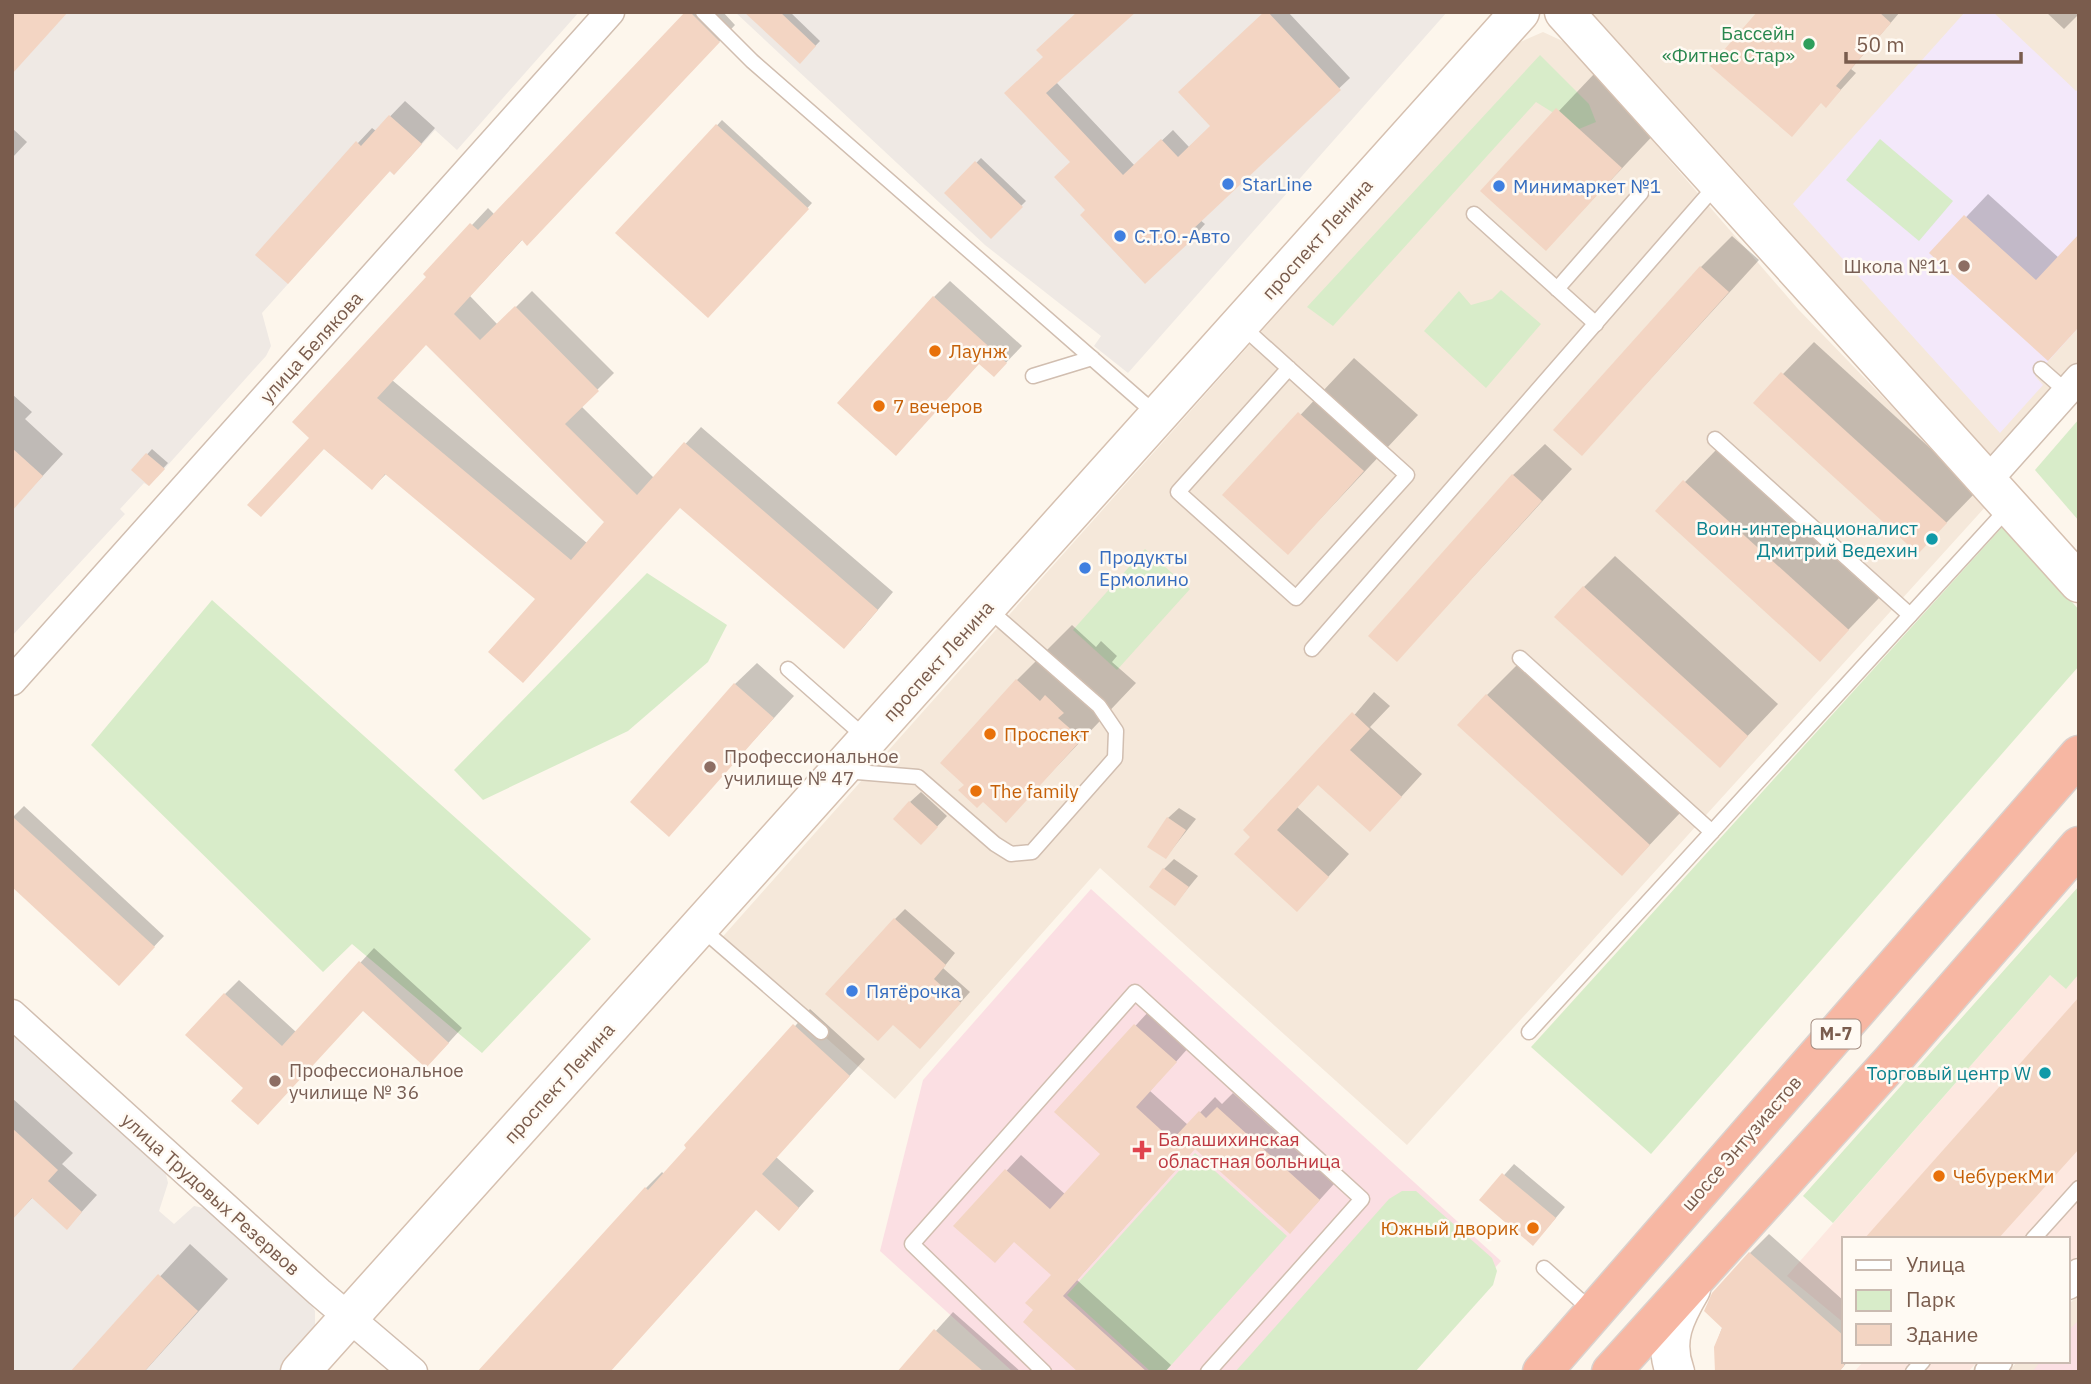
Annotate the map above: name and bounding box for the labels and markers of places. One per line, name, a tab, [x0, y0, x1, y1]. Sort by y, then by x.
place label: Бассейн «Фитнес Стар»	[1662, 21, 1795, 67]
marker: Бассейн «Фитнес Стар»	[1801, 36, 1817, 52]
place label: StarLine	[1242, 172, 1312, 196]
place label: Минимаркет №1	[1513, 174, 1661, 198]
marker: StarLine	[1220, 176, 1236, 192]
marker: Минимаркет №1	[1491, 178, 1507, 194]
place label: С.Т.О.-Авто	[1134, 224, 1230, 248]
marker: С.Т.О.-Авто	[1112, 228, 1128, 244]
place label: Школа №11	[1843, 254, 1950, 278]
marker: Школа №11	[1956, 258, 1972, 274]
place label: Лаунж	[949, 339, 1007, 363]
marker: Лаунж	[927, 343, 943, 359]
place label: 7 вечеров	[893, 394, 983, 418]
marker: 7 вечеров	[871, 398, 887, 414]
place label: Воин-интернационалист Дмитрий Ведехин	[1696, 516, 1918, 562]
marker: Воин-интернационалист Дмитрий Ведехин	[1924, 531, 1940, 547]
place label: Продукты Ермолино	[1099, 545, 1189, 591]
marker: Продукты Ермолино	[1077, 560, 1093, 576]
place label: Проспект	[1004, 722, 1089, 746]
marker: Проспект	[982, 726, 998, 742]
place label: Профессиональное училище № 47	[724, 744, 899, 790]
marker: Профессиональное училище № 47	[702, 759, 718, 775]
place label: The family	[990, 779, 1079, 803]
marker: The family	[968, 783, 984, 799]
place label: Пятёрочка	[866, 979, 961, 1003]
marker: Пятёрочка	[844, 983, 860, 999]
place label: Профессиональное училище № 36	[289, 1058, 464, 1104]
place label: Торговый центр W	[1867, 1061, 2031, 1085]
marker: Торговый центр W	[2037, 1065, 2053, 1081]
marker: Профессиональное училище № 36	[267, 1073, 283, 1089]
place label: Балашихинская областная больница	[1158, 1127, 1341, 1173]
marker: Балашихинская областная больница	[1132, 1140, 1152, 1160]
place label: ЧебурекМи	[1953, 1164, 2054, 1188]
marker: ЧебурекМи	[1931, 1168, 1947, 1184]
place label: Южный дворик	[1381, 1216, 1519, 1240]
marker: Южный дворик	[1525, 1220, 1541, 1236]

